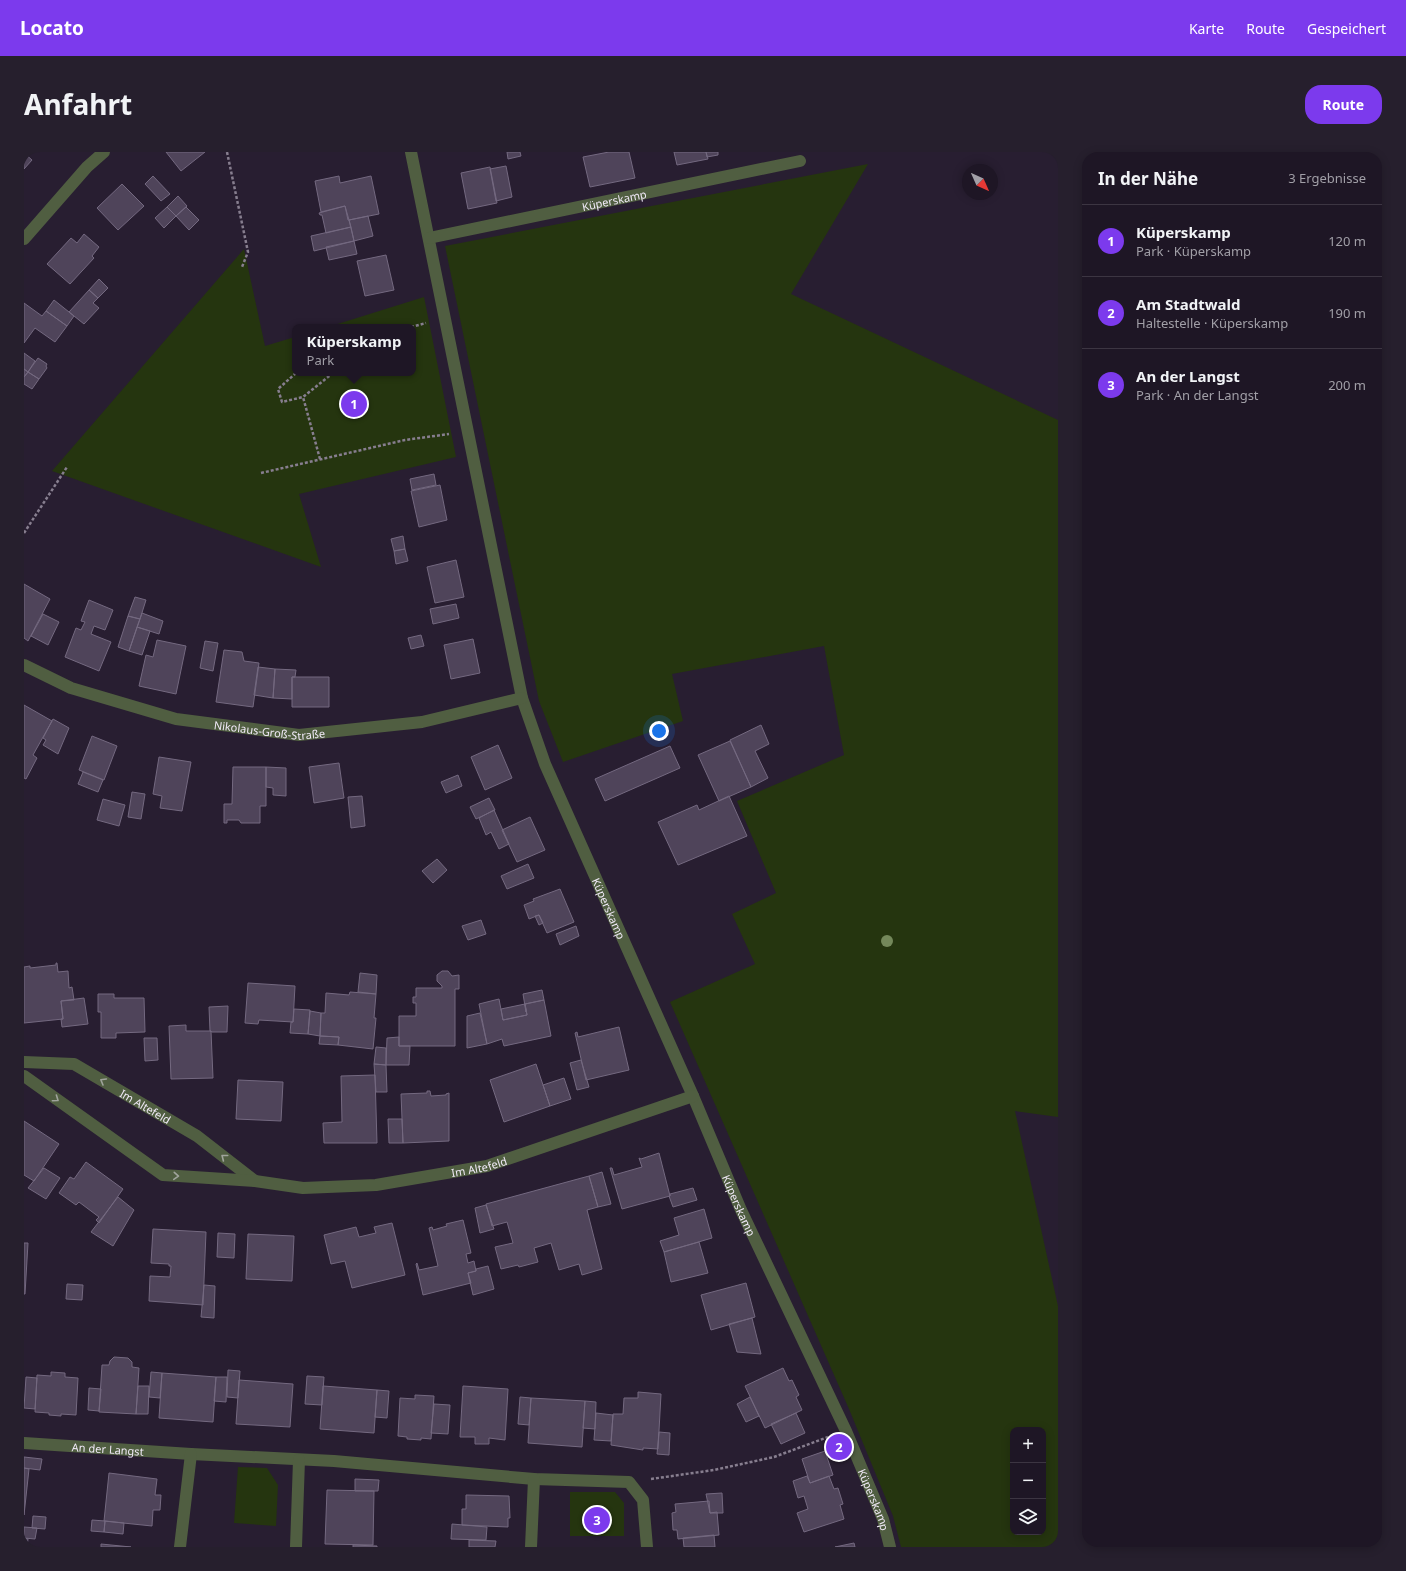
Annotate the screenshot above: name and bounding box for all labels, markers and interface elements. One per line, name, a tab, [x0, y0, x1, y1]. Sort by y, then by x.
text: Locato	[20, 15, 84, 41]
text: Karte	[1189, 19, 1224, 38]
text: Route	[1246, 19, 1285, 38]
text: Gespeichert	[1307, 19, 1386, 38]
text: Anfahrt	[24, 85, 132, 123]
button: Route	[1305, 85, 1382, 124]
north arrow	[962, 164, 998, 200]
text: In der Nähe	[1098, 167, 1198, 190]
text: 3 Ergebnisse	[1288, 169, 1366, 187]
street label: Küperskamp	[580, 186, 648, 214]
text: Küperskamp	[1136, 222, 1231, 242]
text: 1	[1107, 232, 1115, 250]
text: 120 m	[1328, 232, 1366, 250]
text: Park · Küperskamp	[1136, 242, 1251, 260]
text: Am Stadtwald	[1136, 294, 1240, 314]
text: 2	[1107, 304, 1115, 322]
text: 190 m	[1328, 304, 1366, 322]
text: Haltestelle · Küperskamp	[1136, 314, 1288, 332]
popup	[292, 324, 416, 376]
text: Küperskamp	[307, 331, 401, 351]
text: Park	[307, 351, 334, 369]
text: An der Langst	[1136, 366, 1240, 386]
text: 3	[1107, 376, 1115, 394]
text: 200 m	[1328, 376, 1366, 394]
text: Park · An der Langst	[1136, 386, 1259, 404]
pin: 1	[341, 389, 367, 419]
street label: Nikolaus-Groß-Straße	[213, 717, 326, 743]
your location	[649, 721, 669, 741]
street label: Küperskamp	[589, 875, 630, 941]
one-way arrow	[100, 1078, 107, 1085]
street label: Im Altefeld	[117, 1085, 174, 1127]
one-way arrow	[52, 1094, 59, 1102]
street label: Im Altefeld	[450, 1152, 509, 1180]
one-way arrow	[222, 1155, 229, 1162]
one-way arrow	[173, 1171, 179, 1180]
street label: Küperskamp	[719, 1172, 760, 1238]
map controls	[1010, 1427, 1046, 1535]
button: +	[1010, 1427, 1046, 1463]
pin: 2	[826, 1432, 852, 1462]
street label: An der Langst	[71, 1439, 144, 1458]
button: −	[1010, 1463, 1046, 1499]
street label: Küperskamp	[855, 1466, 893, 1532]
button: layers	[1010, 1499, 1046, 1535]
pin: 3	[584, 1505, 610, 1535]

